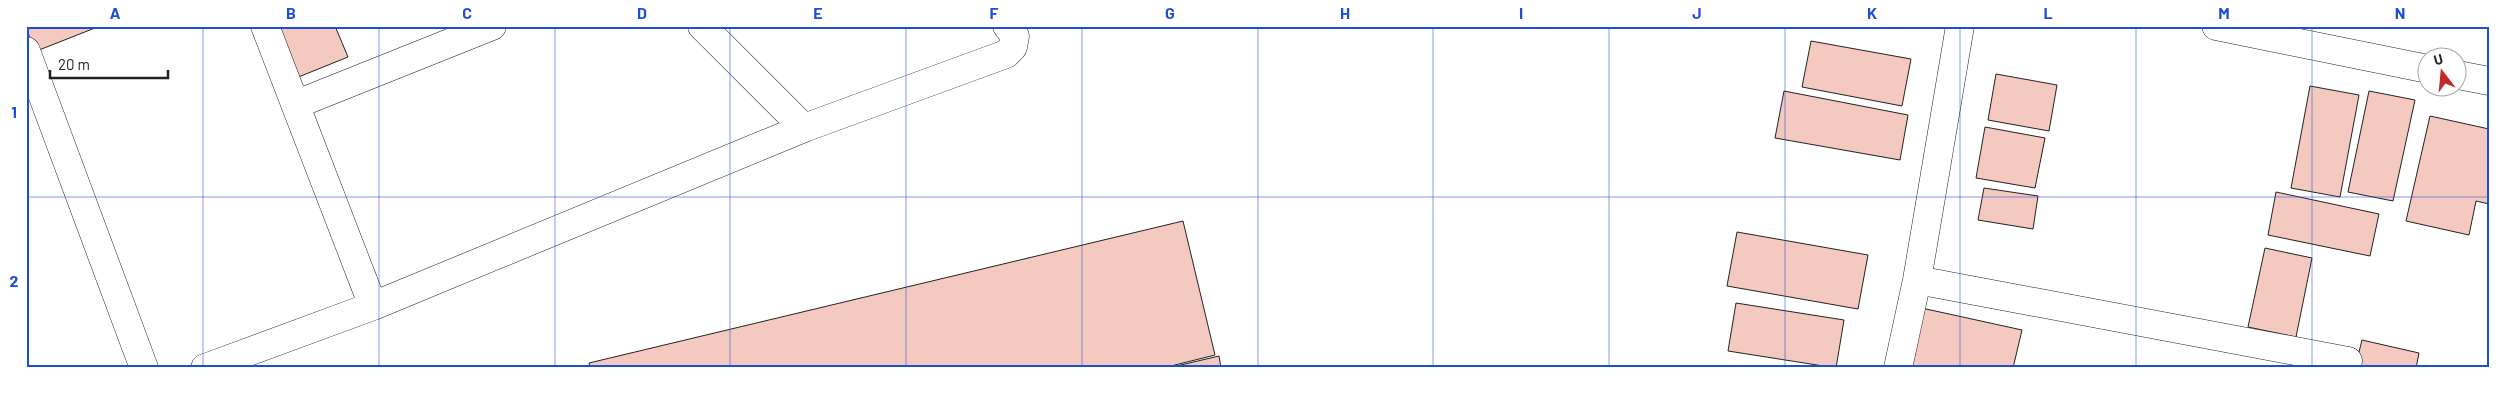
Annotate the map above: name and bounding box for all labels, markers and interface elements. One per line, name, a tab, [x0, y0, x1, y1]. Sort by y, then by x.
text: A	[110, 3, 121, 22]
text: B	[286, 3, 296, 22]
text: C	[462, 3, 472, 22]
text: D	[637, 3, 647, 22]
text: E	[813, 3, 823, 22]
text: F	[990, 3, 999, 22]
text: G	[1165, 3, 1175, 22]
text: H	[1340, 3, 1350, 22]
text: I	[1519, 3, 1523, 22]
text: J	[1692, 3, 1702, 22]
text: K	[1867, 3, 1877, 22]
text: L	[2043, 3, 2053, 22]
text: M	[2218, 3, 2230, 22]
text: N	[2395, 3, 2405, 22]
scale bar	[50, 48, 168, 80]
north arrow	[2418, 48, 2468, 98]
text: U	[2432, 50, 2445, 68]
text: 20 m	[58, 55, 90, 73]
text: 1	[11, 102, 17, 121]
text: 2	[10, 271, 19, 290]

